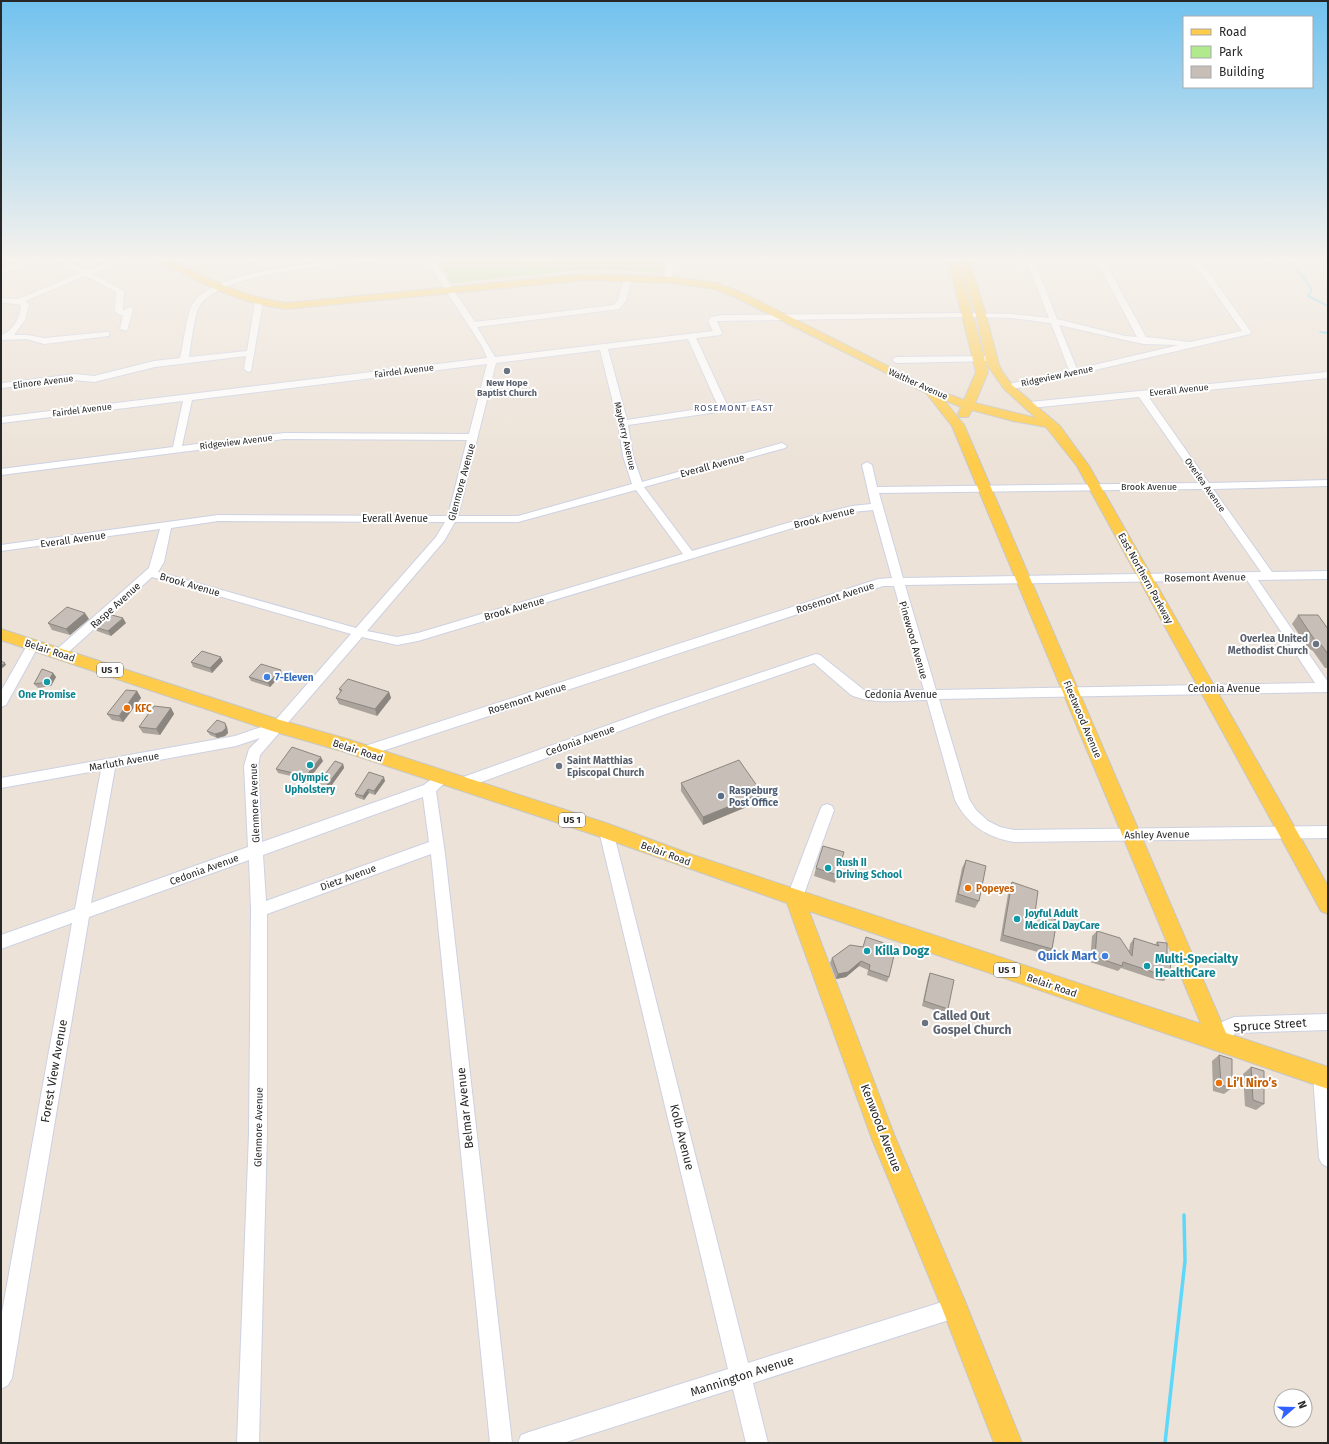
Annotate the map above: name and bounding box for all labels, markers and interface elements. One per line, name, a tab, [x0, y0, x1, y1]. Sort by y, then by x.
legend	[1183, 16, 1313, 88]
text: Road	[1219, 25, 1247, 39]
text: Park	[1219, 45, 1243, 59]
text: Building	[1219, 65, 1265, 79]
street label: Fairdel Avenue	[374, 362, 434, 380]
street label: Ridgeview Avenue	[1020, 363, 1094, 389]
marker: New Hope Baptist Church	[502, 366, 512, 376]
street label: Walther Avenue	[887, 366, 949, 402]
street label: Elinore Avenue	[12, 373, 74, 391]
place label: New Hope Baptist Church	[477, 378, 537, 398]
street label: Everall Avenue	[1149, 382, 1209, 398]
street label: Fairdel Avenue	[52, 401, 112, 419]
street label: Mayberry Avenue	[612, 401, 638, 471]
district label: ROSEMONT EAST	[694, 403, 774, 413]
street label: Ridgeview Avenue	[199, 433, 273, 451]
street label: Glenmore Avenue	[446, 442, 478, 522]
street label: Everall Avenue	[679, 452, 746, 480]
street label: Overlea Avenue	[1183, 456, 1227, 514]
street label: Brook Avenue	[1121, 482, 1177, 492]
street label: Brook Avenue	[793, 505, 856, 531]
street label: Everall Avenue	[362, 513, 428, 525]
street label: Everall Avenue	[40, 529, 107, 551]
street label: East Northern Parkway	[1115, 531, 1175, 626]
street label: Brook Avenue	[158, 571, 221, 599]
street label: Rosemont Avenue	[1164, 571, 1246, 585]
street label: Raspe Avenue	[88, 580, 143, 631]
street label: Rosemont Avenue	[795, 580, 876, 616]
street label: Brook Avenue	[483, 595, 546, 623]
street label: Pinewood Avenue	[896, 600, 930, 681]
place label: Overlea United Methodist Church	[1228, 633, 1308, 657]
street label: Belair Road	[23, 637, 76, 665]
marker: Overlea United Methodist Church	[1311, 639, 1321, 649]
road number: US 1	[97, 663, 123, 677]
marker: 7-Eleven	[262, 672, 272, 682]
place label: 7-Eleven	[275, 672, 314, 684]
marker: One Promise	[42, 677, 52, 687]
street label: Fleetwood Avenue	[1060, 679, 1104, 760]
street label: Rosemont Avenue	[487, 681, 568, 717]
street label: Cedonia Avenue	[1188, 683, 1260, 695]
place label: One Promise	[18, 689, 76, 701]
street label: Cedonia Avenue	[865, 689, 937, 701]
marker: KFC	[122, 703, 132, 713]
place label: KFC	[135, 703, 152, 715]
street label: Cedonia Avenue	[544, 723, 617, 759]
street label: Belair Road	[331, 737, 384, 765]
street label: Marluth Avenue	[88, 750, 160, 774]
place label: Saint Matthias Episcopal Church	[567, 755, 644, 779]
marker: Olympic Upholstery	[305, 760, 315, 770]
marker: Saint Matthias Episcopal Church	[554, 761, 564, 771]
street label: Glenmore Avenue	[248, 763, 262, 843]
place label: Olympic Upholstery	[285, 772, 336, 796]
place label: Raspeburg Post Office	[729, 785, 779, 809]
marker: Raspeburg Post Office	[716, 791, 726, 801]
road number: US 1	[559, 813, 585, 827]
street label: Ashley Avenue	[1124, 828, 1190, 842]
street label: Belair Road	[639, 839, 692, 869]
street label: Cedonia Avenue	[168, 852, 241, 888]
place label: Rush II Driving School	[836, 857, 902, 881]
street label: Dietz Avenue	[319, 862, 378, 894]
marker: Rush II Driving School	[823, 863, 833, 873]
marker: Popeyes	[963, 883, 973, 893]
place label: Popeyes	[976, 883, 1015, 895]
place label: Joyful Adult Medical DayCare	[1024, 908, 1100, 932]
marker: Joyful Adult Medical DayCare	[1012, 914, 1022, 924]
place label: Killa Dogz	[875, 944, 930, 958]
marker: Killa Dogz	[862, 946, 872, 956]
place label: Quick Mart	[1038, 949, 1097, 963]
marker: Quick Mart	[1100, 951, 1110, 961]
place label: Multi-Specialty HealthCare	[1155, 952, 1239, 980]
marker: Multi-Specialty HealthCare	[1142, 961, 1152, 971]
road number: US 1	[994, 963, 1020, 977]
street label: Belair Road	[1025, 972, 1078, 1000]
place label: Called Out Gospel Church	[933, 1009, 1012, 1037]
street label: Spruce Street	[1233, 1015, 1308, 1035]
street label: Forest View Avenue	[38, 1018, 70, 1124]
marker: Called Out Gospel Church	[920, 1018, 930, 1028]
street label: Belmar Avenue	[454, 1067, 476, 1149]
place label: Li’l Niro’s	[1227, 1076, 1277, 1090]
marker: Li’l Niro’s	[1214, 1078, 1224, 1088]
street label: Kenwood Avenue	[858, 1082, 904, 1174]
street label: Glenmore Avenue	[252, 1087, 266, 1167]
street label: Kolb Avenue	[667, 1103, 697, 1171]
street label: Mannington Avenue	[689, 1353, 795, 1399]
north arrow	[1273, 1388, 1313, 1428]
text: N	[1295, 1399, 1309, 1410]

